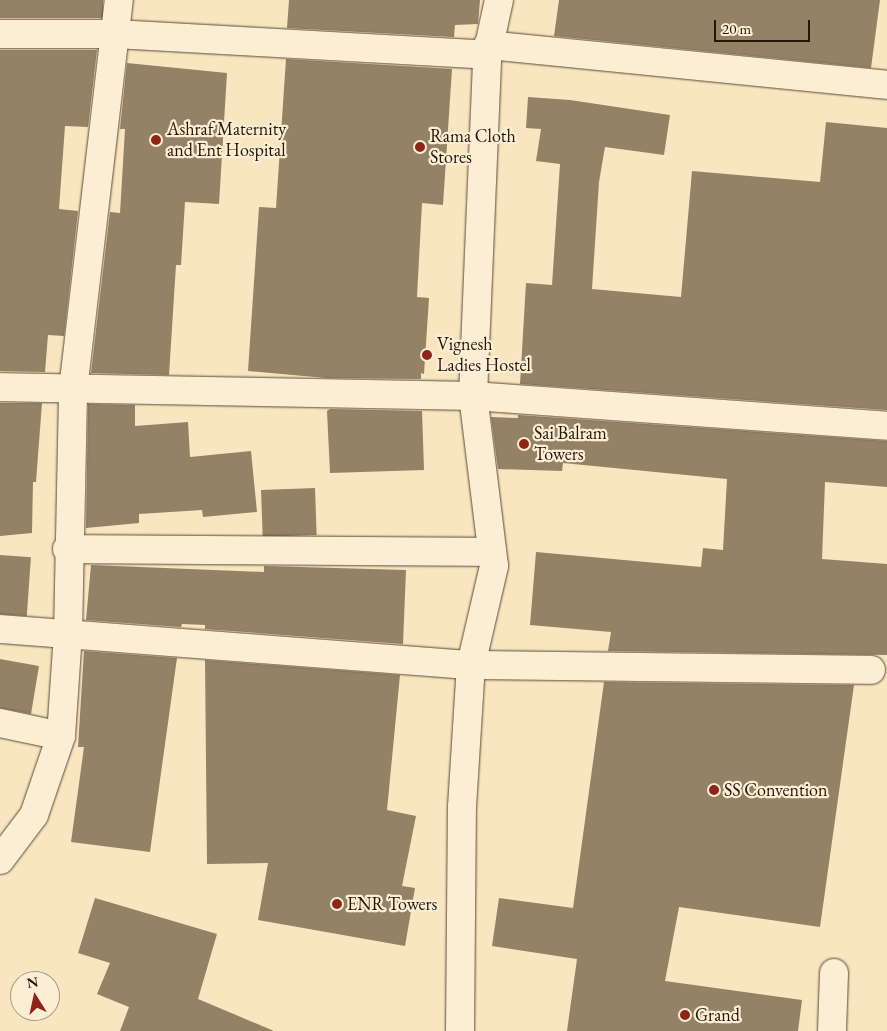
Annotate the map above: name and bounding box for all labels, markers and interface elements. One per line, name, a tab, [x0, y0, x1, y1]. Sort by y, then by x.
scale bar	[717, 10, 813, 42]
text: 20 m	[722, 19, 751, 38]
place label: Ashraf Maternity and Ent Hospital	[167, 119, 286, 162]
place label: Rama Cloth Stores	[430, 126, 516, 168]
marker: Ashraf Maternity and Ent Hospital	[149, 133, 163, 147]
marker: Rama Cloth Stores	[414, 141, 426, 153]
place label: Vignesh Ladies Hostel	[437, 334, 531, 376]
marker: Vignesh Ladies Hostel	[421, 349, 433, 361]
place label: Sai Balram Towers	[534, 423, 607, 466]
marker: Sai Balram Towers	[518, 438, 530, 450]
place label: SS Convention	[724, 779, 828, 801]
marker: SS Convention	[708, 784, 720, 796]
place label: ENR Towers	[347, 893, 437, 915]
marker: ENR Towers	[331, 898, 343, 910]
north arrow	[10, 971, 60, 1021]
text: N	[25, 972, 40, 992]
place label: Grand	[695, 1004, 740, 1026]
marker: Grand	[679, 1009, 691, 1021]

